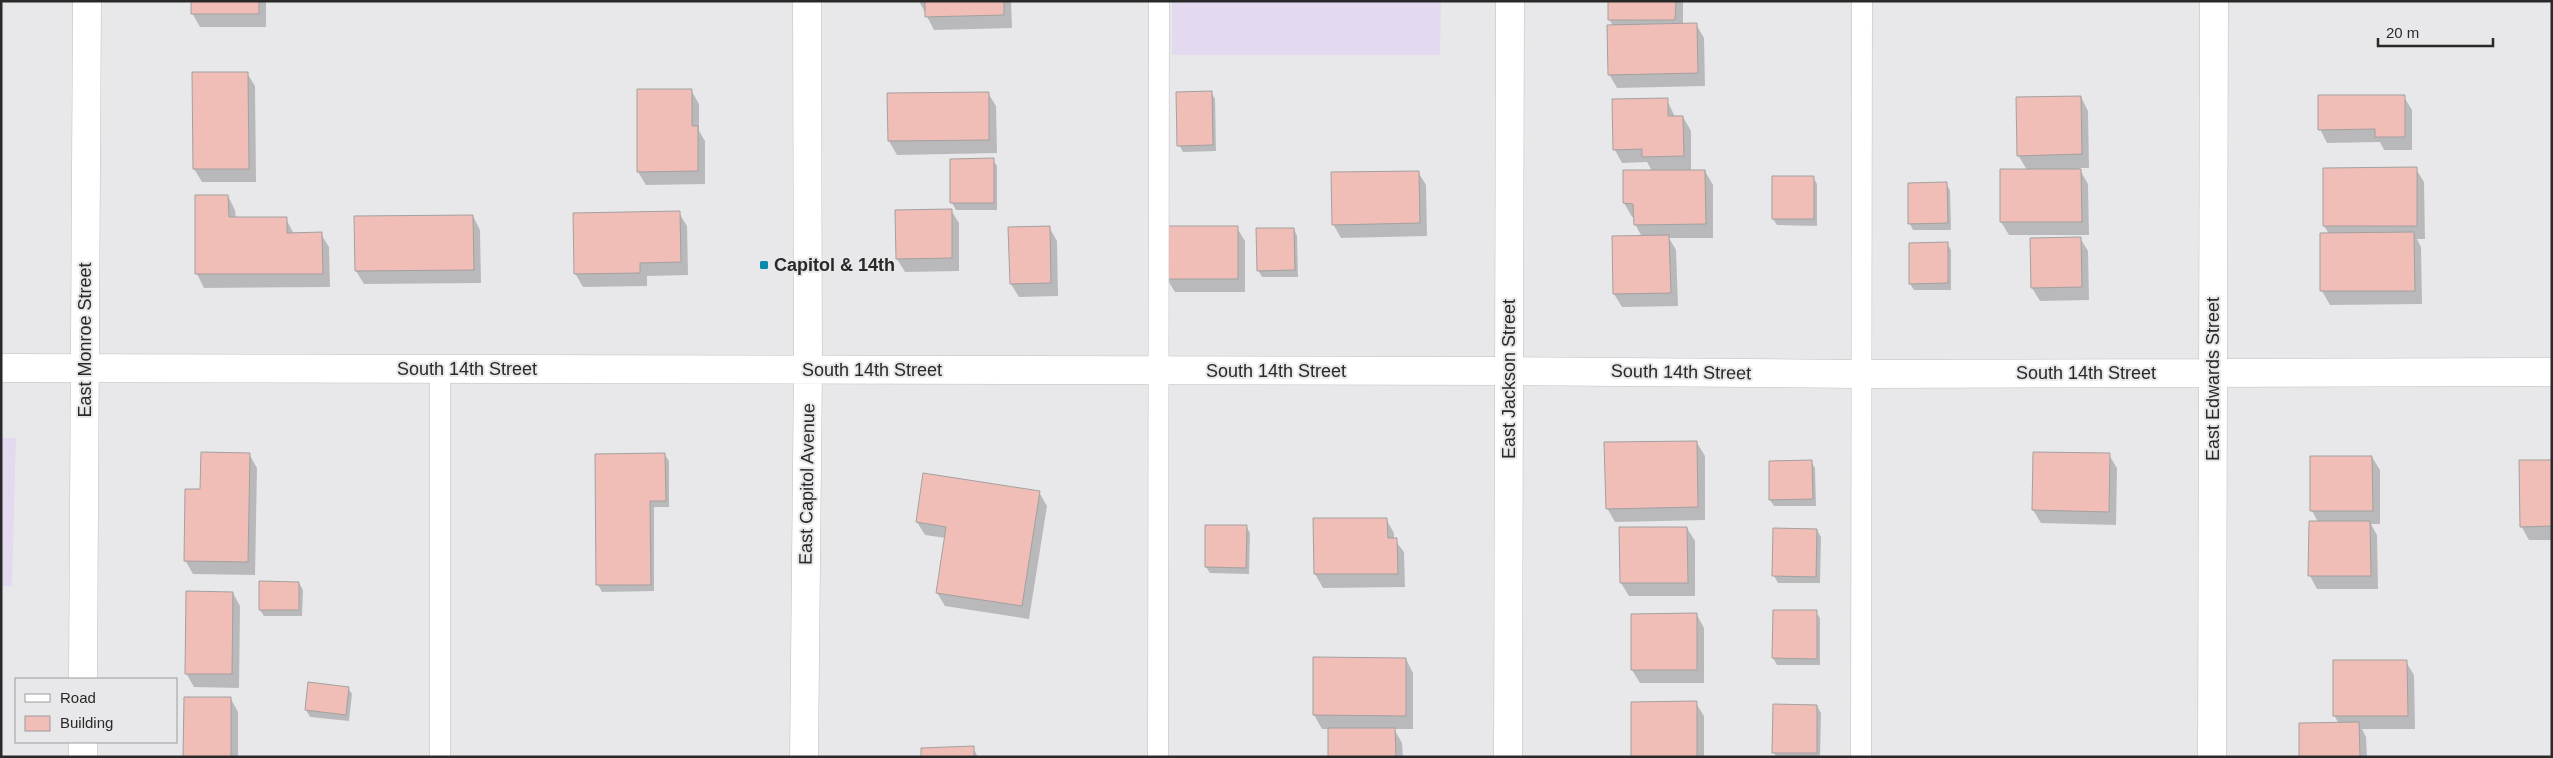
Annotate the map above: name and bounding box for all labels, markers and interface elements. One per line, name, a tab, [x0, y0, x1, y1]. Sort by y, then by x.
scale bar	[2378, 15, 2493, 47]
text: 20 m	[2386, 24, 2419, 41]
place label: Capitol & 14th	[774, 255, 895, 275]
marker: Capitol & 14th	[758, 259, 770, 271]
street label: East Monroe Street	[75, 262, 95, 418]
street label: East Edwards Street	[2203, 297, 2223, 461]
street label: East Jackson Street	[1499, 299, 1519, 459]
street label: South 14th Street	[397, 359, 537, 379]
street label: South 14th Street	[802, 360, 942, 380]
street label: South 14th Street	[1206, 361, 1346, 381]
street label: South 14th Street	[1611, 361, 1751, 383]
street label: South 14th Street	[2016, 363, 2156, 383]
street label: East Capitol Avenue	[796, 403, 818, 565]
legend	[15, 678, 178, 743]
text: Road	[60, 689, 96, 706]
text: Building	[60, 714, 113, 731]

